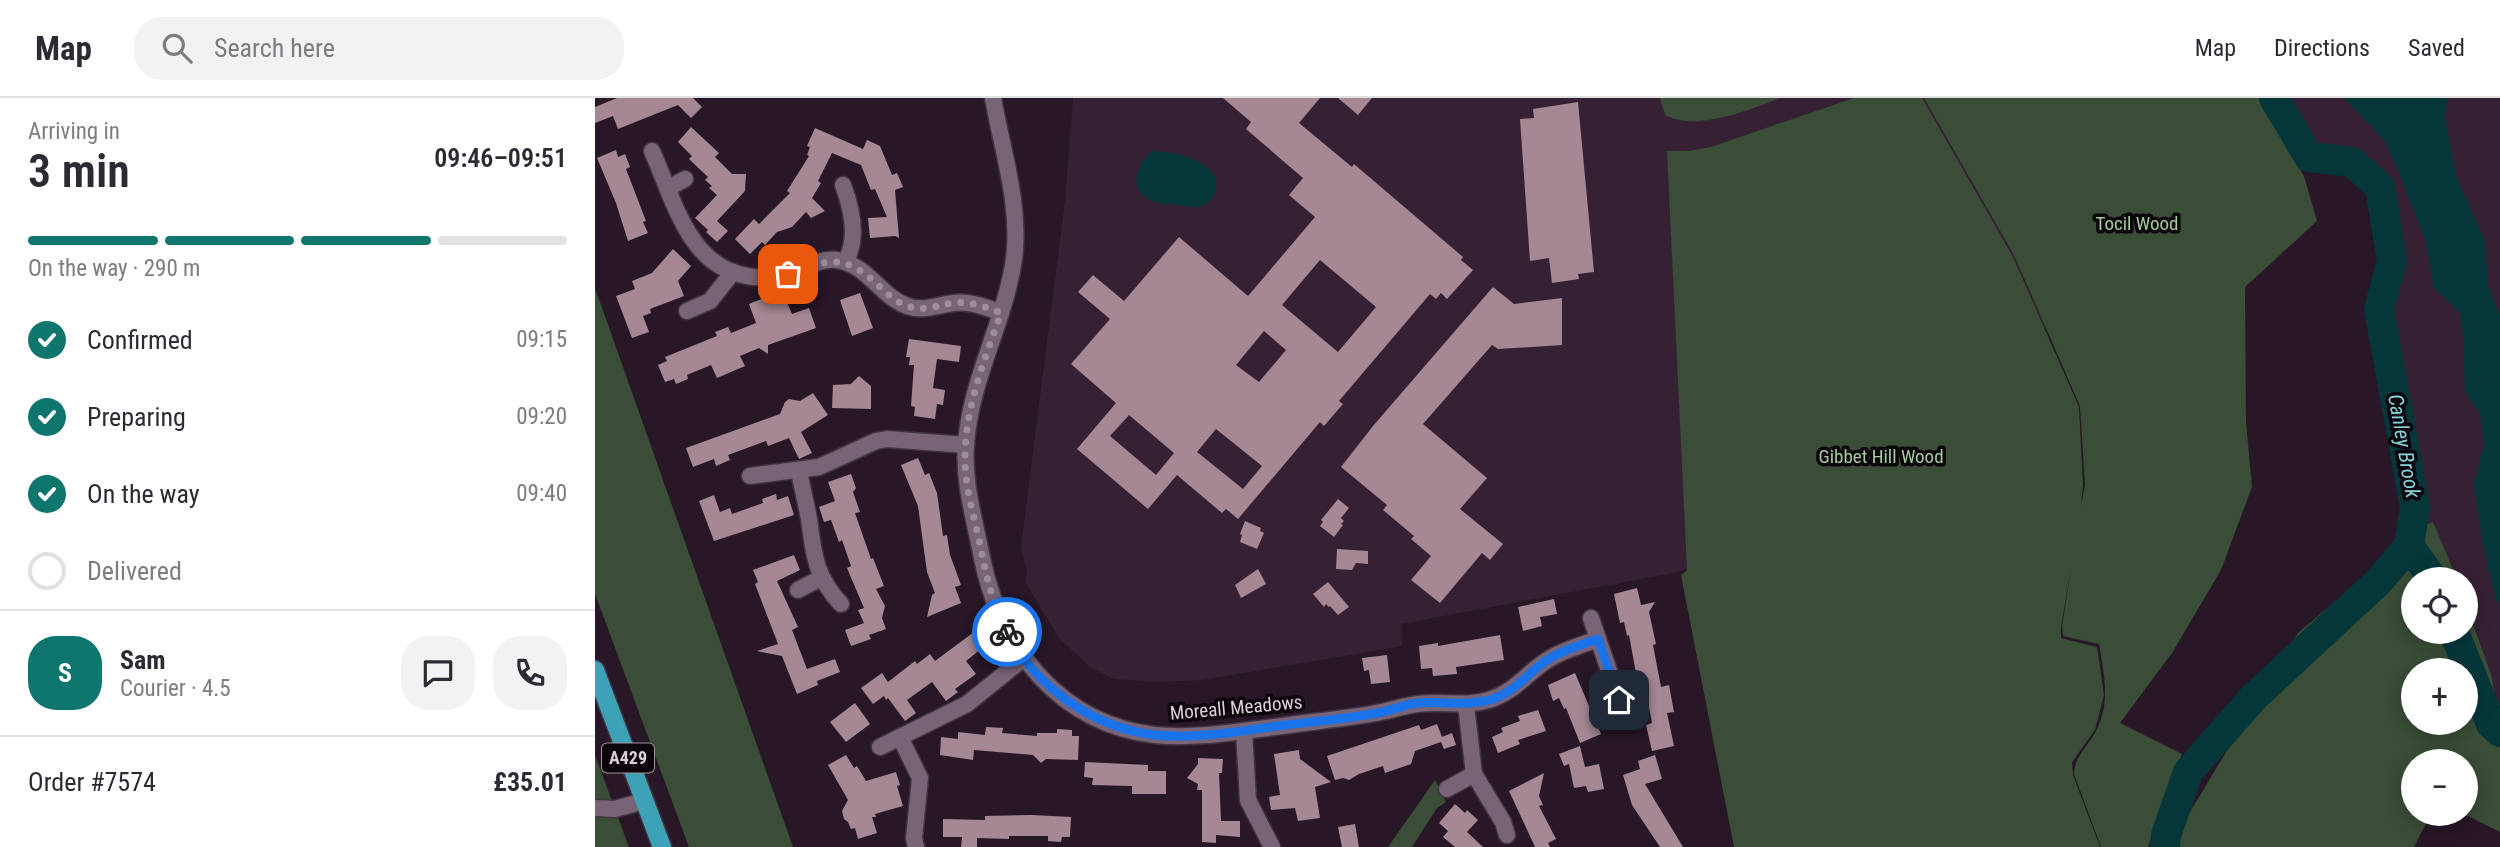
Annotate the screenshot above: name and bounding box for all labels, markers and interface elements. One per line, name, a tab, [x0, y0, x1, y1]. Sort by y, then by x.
search box	[134, 17, 624, 80]
text: Map	[35, 29, 92, 68]
icon: search	[158, 29, 196, 67]
text: Search here	[214, 33, 335, 63]
text: Map	[2195, 34, 2236, 62]
text: Directions	[2274, 34, 2370, 62]
text: Saved	[2408, 34, 2465, 62]
text: Arriving in	[28, 118, 120, 145]
text: 09:46–09:51	[434, 143, 567, 173]
text: 3 min	[28, 144, 130, 198]
park label: Tocil Wood	[2095, 212, 2179, 235]
pin	[758, 244, 818, 304]
text: On the way · 290 m	[28, 255, 200, 282]
icon: bag	[769, 255, 807, 293]
icon: check	[28, 321, 66, 359]
text: Confirmed	[87, 325, 193, 355]
text: 09:15	[516, 326, 567, 353]
water label: Canley Brook	[2383, 392, 2425, 501]
icon: check	[28, 398, 66, 436]
text: Preparing	[87, 402, 186, 432]
text: 09:20	[516, 403, 567, 430]
park label: Gibbet Hill Wood	[1818, 445, 1944, 468]
icon: check	[28, 475, 66, 513]
text: On the way	[87, 479, 200, 509]
text: 09:40	[516, 480, 567, 507]
text: Delivered	[87, 556, 182, 586]
map controls	[2401, 567, 2478, 826]
button: locate	[2401, 567, 2478, 644]
courier	[972, 597, 1042, 667]
icon: bike	[988, 613, 1026, 651]
button: chat	[401, 636, 475, 710]
button: phone	[493, 636, 567, 710]
text: Sam	[120, 645, 166, 675]
text: S	[58, 658, 72, 688]
button: +	[2401, 658, 2478, 735]
pin	[1589, 670, 1649, 730]
text: Courier · 4.5	[120, 675, 231, 702]
icon: home	[1600, 681, 1638, 719]
street label: Moreall Meadows	[1169, 690, 1303, 725]
road number: A429	[602, 744, 654, 772]
button: −	[2401, 749, 2478, 826]
text: Order #7574	[28, 767, 156, 797]
text: £35.01	[493, 767, 567, 797]

